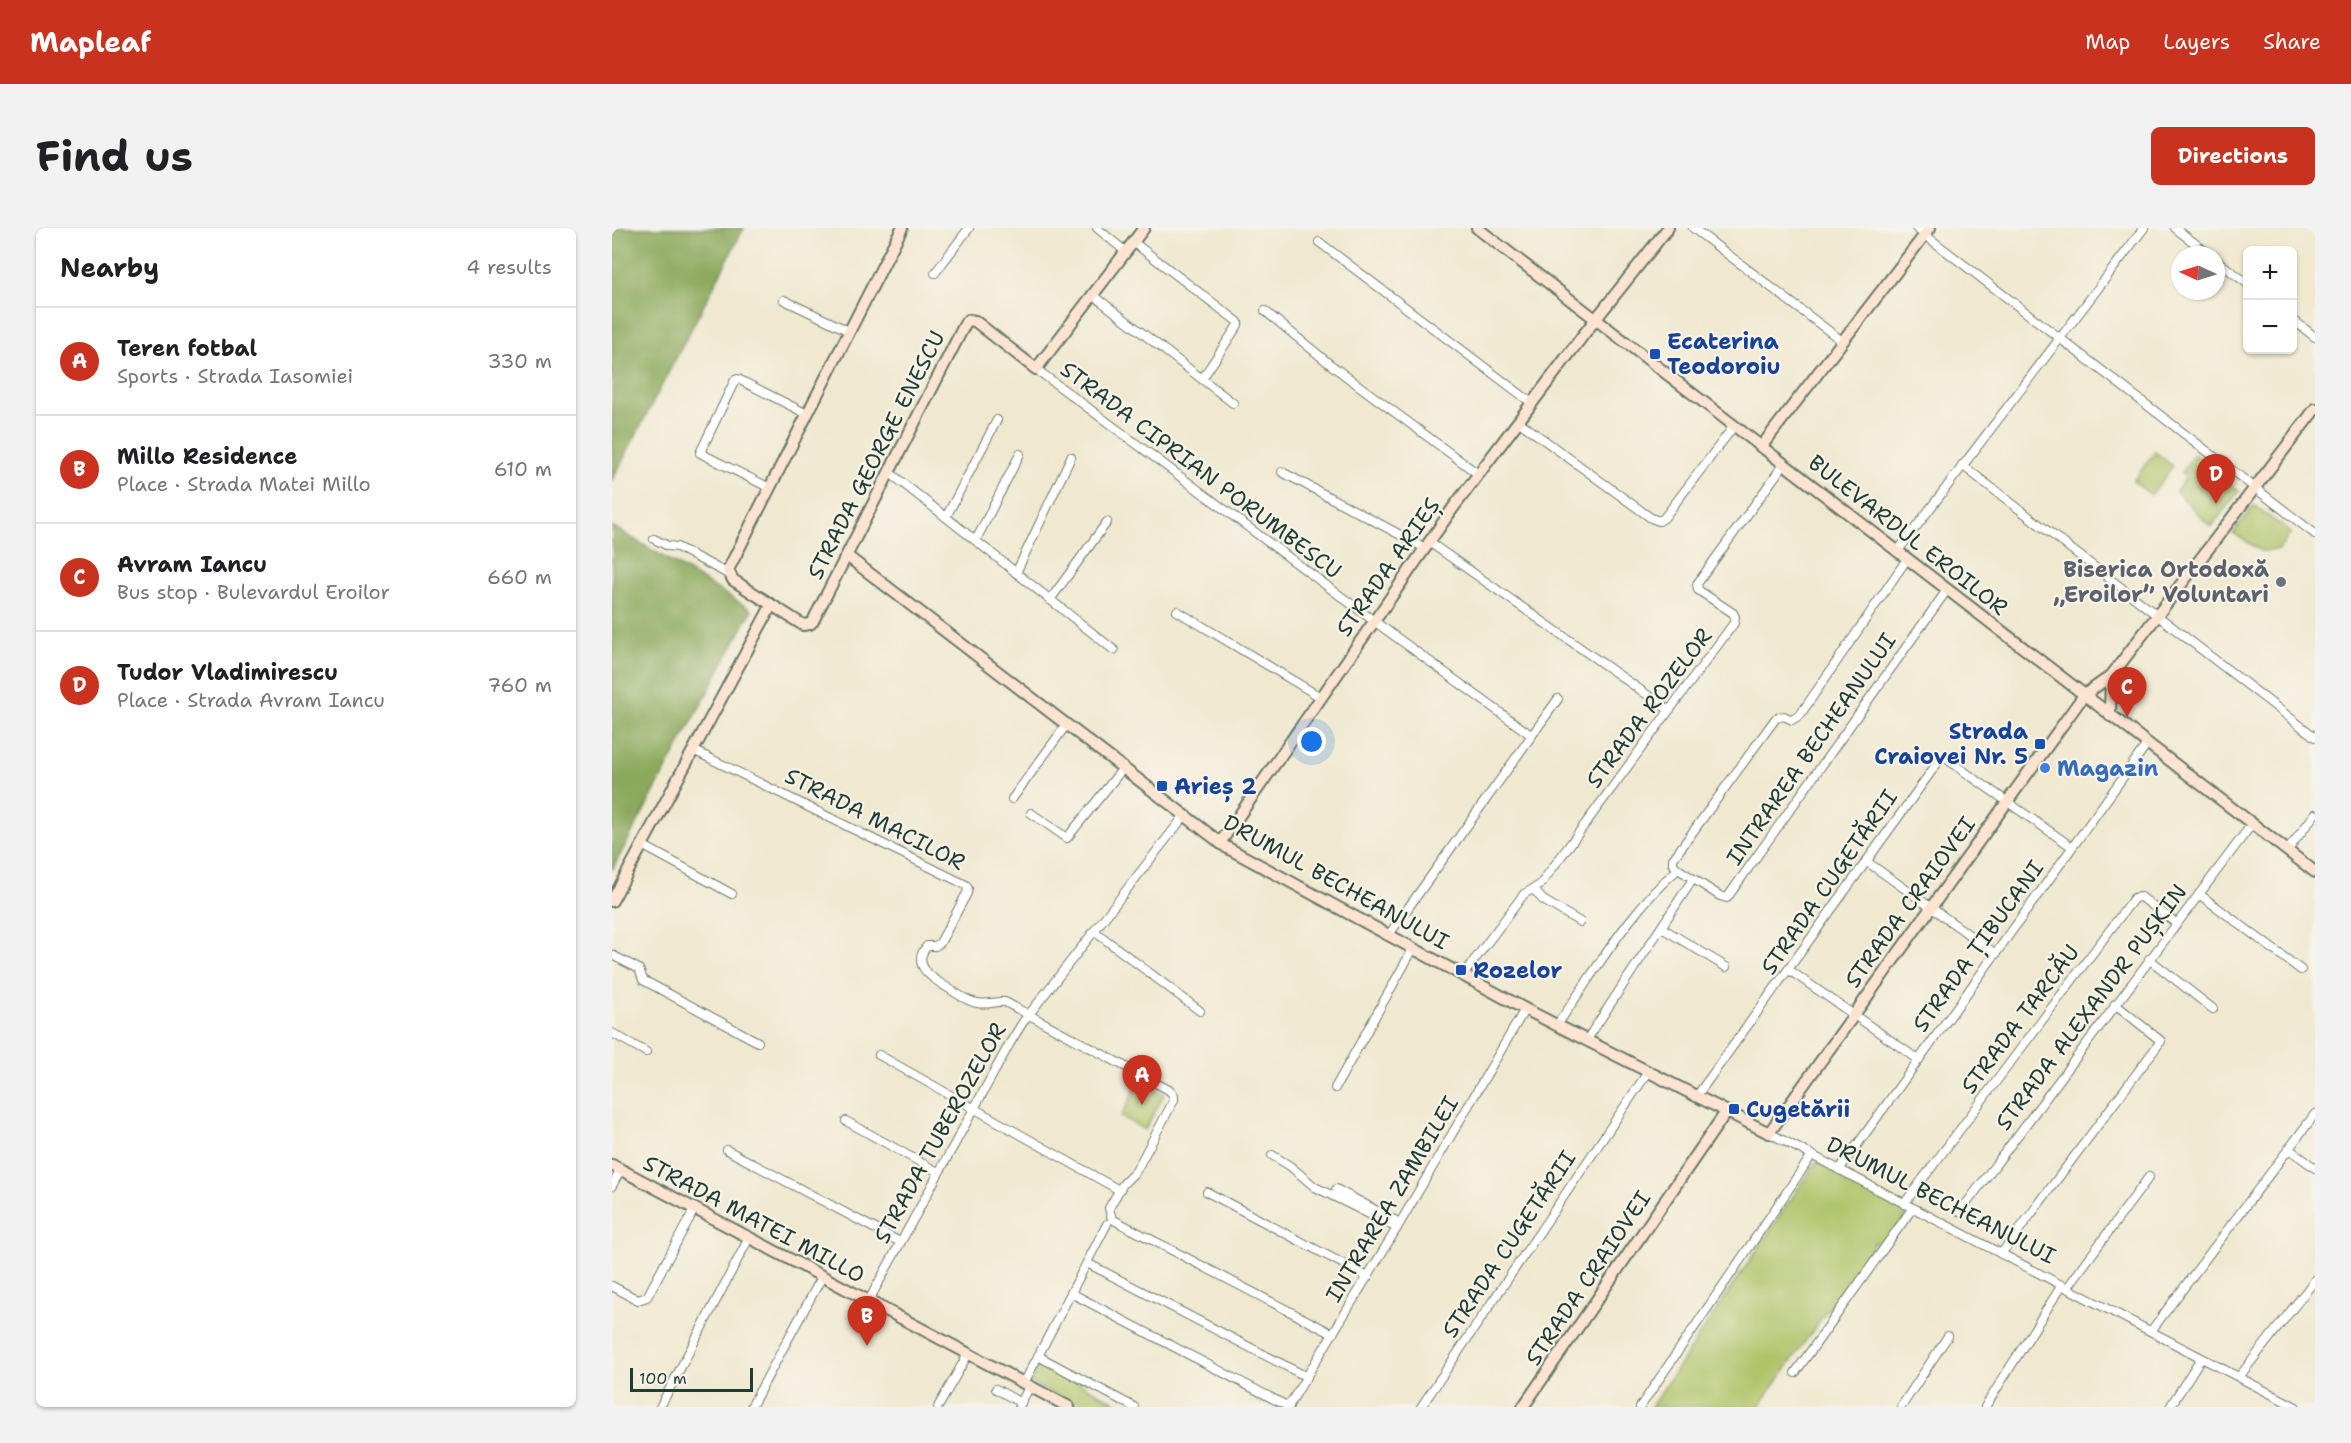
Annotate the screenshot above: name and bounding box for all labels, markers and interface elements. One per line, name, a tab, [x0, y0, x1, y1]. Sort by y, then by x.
text: Mapleaf	[30, 23, 151, 61]
text: Map	[2085, 28, 2130, 56]
text: Layers	[2163, 28, 2230, 56]
text: Share	[2263, 28, 2321, 56]
button: Directions	[2151, 127, 2315, 185]
text: Find us	[36, 128, 193, 184]
north arrow	[2171, 246, 2225, 300]
map controls	[2243, 246, 2297, 354]
button: +	[2243, 246, 2297, 300]
text: Nearby	[60, 250, 159, 285]
text: 4 results	[466, 254, 552, 280]
button: −	[2243, 300, 2297, 354]
street label: STRADA GEORGE ENESCU	[801, 326, 951, 584]
place label: Ecaterina Teodoroiu	[1667, 327, 1781, 381]
text: Teren fotbal	[117, 334, 257, 363]
marker: Ecaterina Teodoroiu	[1648, 347, 1662, 361]
text: A	[72, 348, 87, 374]
text: 330 m	[488, 348, 552, 374]
street label: STRADA CIPRIAN PORUMBESCU	[1055, 355, 1347, 585]
text: Sports · Strada Iasomiei	[117, 363, 353, 389]
text: Millo Residence	[117, 442, 297, 471]
street label: BULEVARDUL EROILOR	[1803, 448, 2013, 622]
pin: D	[2196, 454, 2236, 504]
text: B	[73, 456, 86, 482]
text: 610 m	[494, 456, 552, 482]
text: Place · Strada Matei Millo	[117, 471, 371, 497]
street label: STRADA ARIEȘ	[1329, 492, 1447, 642]
text: Avram Iancu	[117, 550, 267, 579]
place label: Biserica Ortodoxă „Eroilor” Voluntari	[2053, 555, 2269, 609]
text: C	[73, 564, 86, 590]
text: 660 m	[487, 564, 552, 590]
marker: Biserica Ortodoxă „Eroilor” Voluntari	[2274, 575, 2288, 589]
text: Bus stop · Bulevardul Eroilor	[117, 579, 390, 605]
street label: STRADA ROZELOR	[1579, 622, 1719, 794]
street label: INTRAREA BECHEANULUI	[1720, 627, 1902, 871]
text: Tudor Vladimirescu	[117, 658, 338, 687]
pin: C	[2108, 668, 2146, 717]
text: D	[72, 672, 87, 698]
text: 760 m	[487, 672, 552, 698]
text: Place · Strada Avram Iancu	[117, 687, 385, 713]
place label: Strada Craiovei Nr. 5	[1874, 717, 2028, 771]
your location	[1297, 727, 1326, 756]
marker: Strada Craiovei Nr. 5	[2033, 737, 2047, 751]
place label: Magazin	[2057, 754, 2159, 783]
street label: STRADA MACILOR	[780, 761, 970, 877]
marker: Magazin	[2038, 761, 2052, 775]
place label: Arieș 2	[1174, 772, 1257, 803]
marker: Arieș 2	[1155, 779, 1169, 793]
street label: STRADA CUGETĂRII	[1754, 784, 1904, 980]
street label: DRUMUL BECHEANULUI	[1218, 808, 1454, 956]
street label: STRADA CRAIOVEI	[1838, 811, 1982, 993]
street label: STRADA ȚIBUCANI	[1906, 854, 2050, 1038]
street label: STRADA ALEXANDR PUȘKIN	[1989, 878, 2194, 1137]
street label: STRADA TARCĂU	[1954, 939, 2086, 1099]
place label: Rozelor	[1473, 956, 1562, 985]
marker: Rozelor	[1454, 963, 1468, 977]
street label: STRADA TUBEROZELOR	[867, 1018, 1013, 1248]
pin: A	[1122, 1056, 1162, 1105]
street label: INTRAREA ZAMBILEI	[1319, 1091, 1465, 1307]
place label: Cugetării	[1746, 1095, 1850, 1124]
marker: Cugetării	[1727, 1102, 1741, 1116]
street label: DRUMUL BECHEANULUI	[1821, 1130, 2061, 1270]
street label: STRADA CUGETĂRII	[1436, 1145, 1582, 1343]
street label: STRADA MATEI MILLO	[638, 1148, 870, 1290]
street label: STRADA CRAIOVEI	[1519, 1185, 1657, 1371]
pin: B	[848, 1296, 886, 1346]
scale bar	[630, 1365, 753, 1392]
text: 100 m	[639, 1368, 687, 1389]

